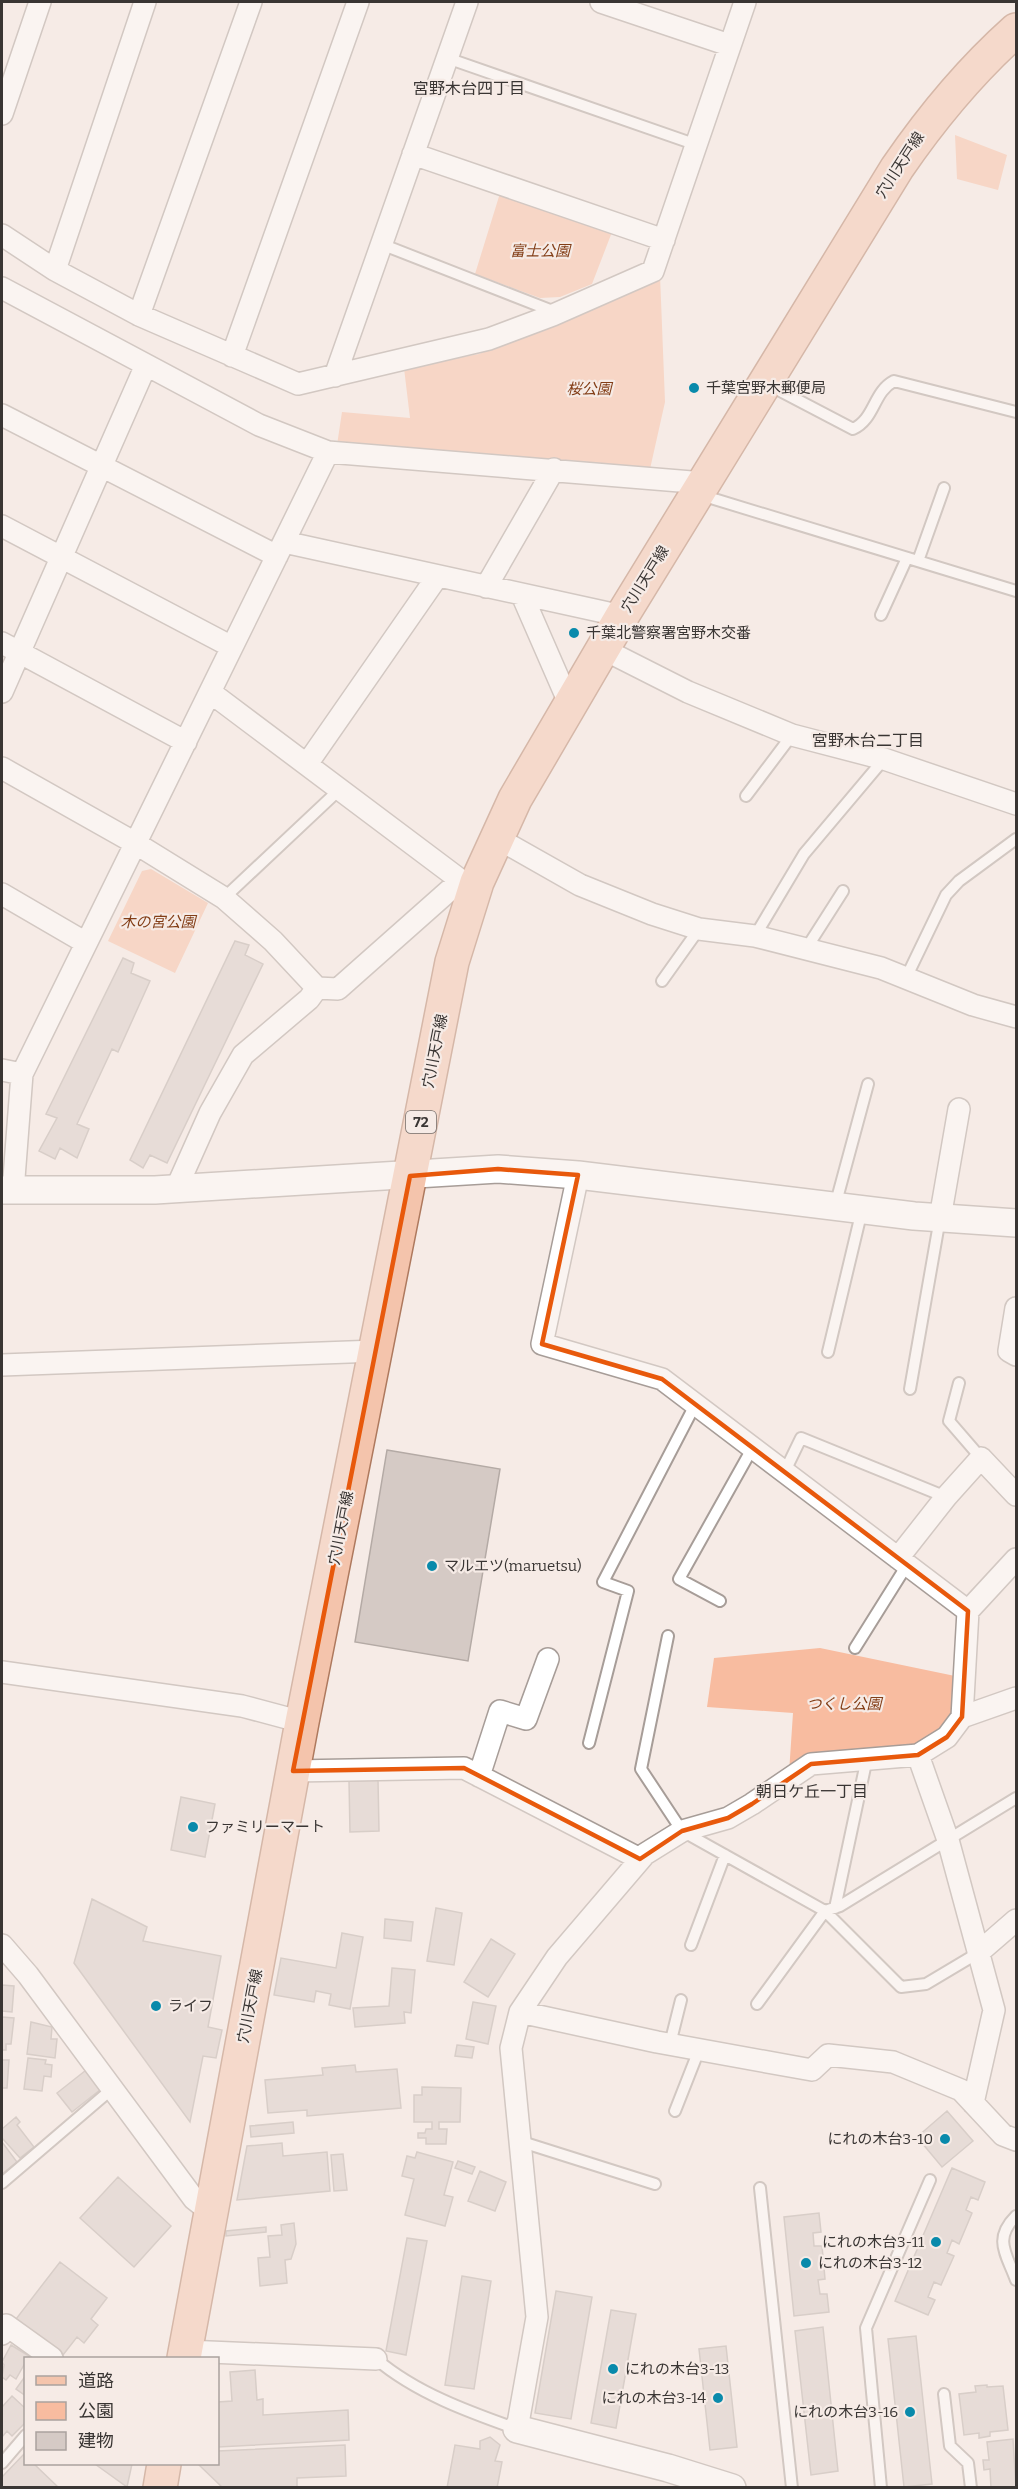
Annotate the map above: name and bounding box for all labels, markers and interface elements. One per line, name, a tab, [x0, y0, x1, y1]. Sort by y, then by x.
district label: 宮野木台四丁目	[413, 79, 525, 98]
street label: 穴川天戸線	[872, 129, 928, 201]
park label: 富士公園	[510, 242, 572, 260]
place label: 千葉宮野木郵便局	[706, 379, 826, 397]
park label: 桜公園	[566, 380, 613, 398]
marker: 千葉宮野木郵便局	[687, 381, 701, 395]
street label: 穴川天戸線	[617, 542, 673, 616]
place label: 千葉北警察署宮野木交番	[586, 624, 751, 642]
marker: 千葉北警察署宮野木交番	[567, 626, 581, 640]
district label: 宮野木台二丁目	[812, 731, 924, 750]
park label: 木の宮公園	[120, 913, 197, 931]
street label: 穴川天戸線	[419, 1012, 451, 1090]
road number: 72	[406, 1111, 436, 1133]
street label: 穴川天戸線	[325, 1489, 357, 1567]
place label: マルエツ(maruetsu)	[444, 1557, 582, 1575]
marker: マルエツ(maruetsu)	[425, 1559, 439, 1573]
park label: つくし公園	[806, 1695, 883, 1713]
district label: 朝日ケ丘一丁目	[756, 1782, 868, 1801]
place label: ファミリーマート	[205, 1818, 325, 1836]
marker: ファミリーマート	[186, 1820, 200, 1834]
street label: 穴川天戸線	[234, 1967, 266, 2045]
place label: ライフ	[168, 1997, 213, 2015]
marker: ライフ	[149, 1999, 163, 2013]
place label: にれの木台3-10	[828, 2130, 933, 2148]
marker: にれの木台3-10	[938, 2132, 952, 2146]
place label: にれの木台3-11	[822, 2233, 924, 2251]
marker: にれの木台3-11	[929, 2235, 943, 2249]
place label: にれの木台3-12	[818, 2254, 922, 2272]
marker: にれの木台3-12	[799, 2256, 813, 2270]
legend	[24, 2357, 219, 2465]
place label: にれの木台3-13	[625, 2360, 729, 2378]
marker: にれの木台3-13	[606, 2362, 620, 2376]
text: 道路	[78, 2370, 114, 2392]
place label: にれの木台3-14	[601, 2389, 706, 2407]
marker: にれの木台3-14	[711, 2391, 725, 2405]
text: 公園	[78, 2400, 114, 2422]
place label: にれの木台3-16	[793, 2403, 898, 2421]
marker: にれの木台3-16	[903, 2405, 917, 2419]
text: 建物	[78, 2430, 114, 2452]

